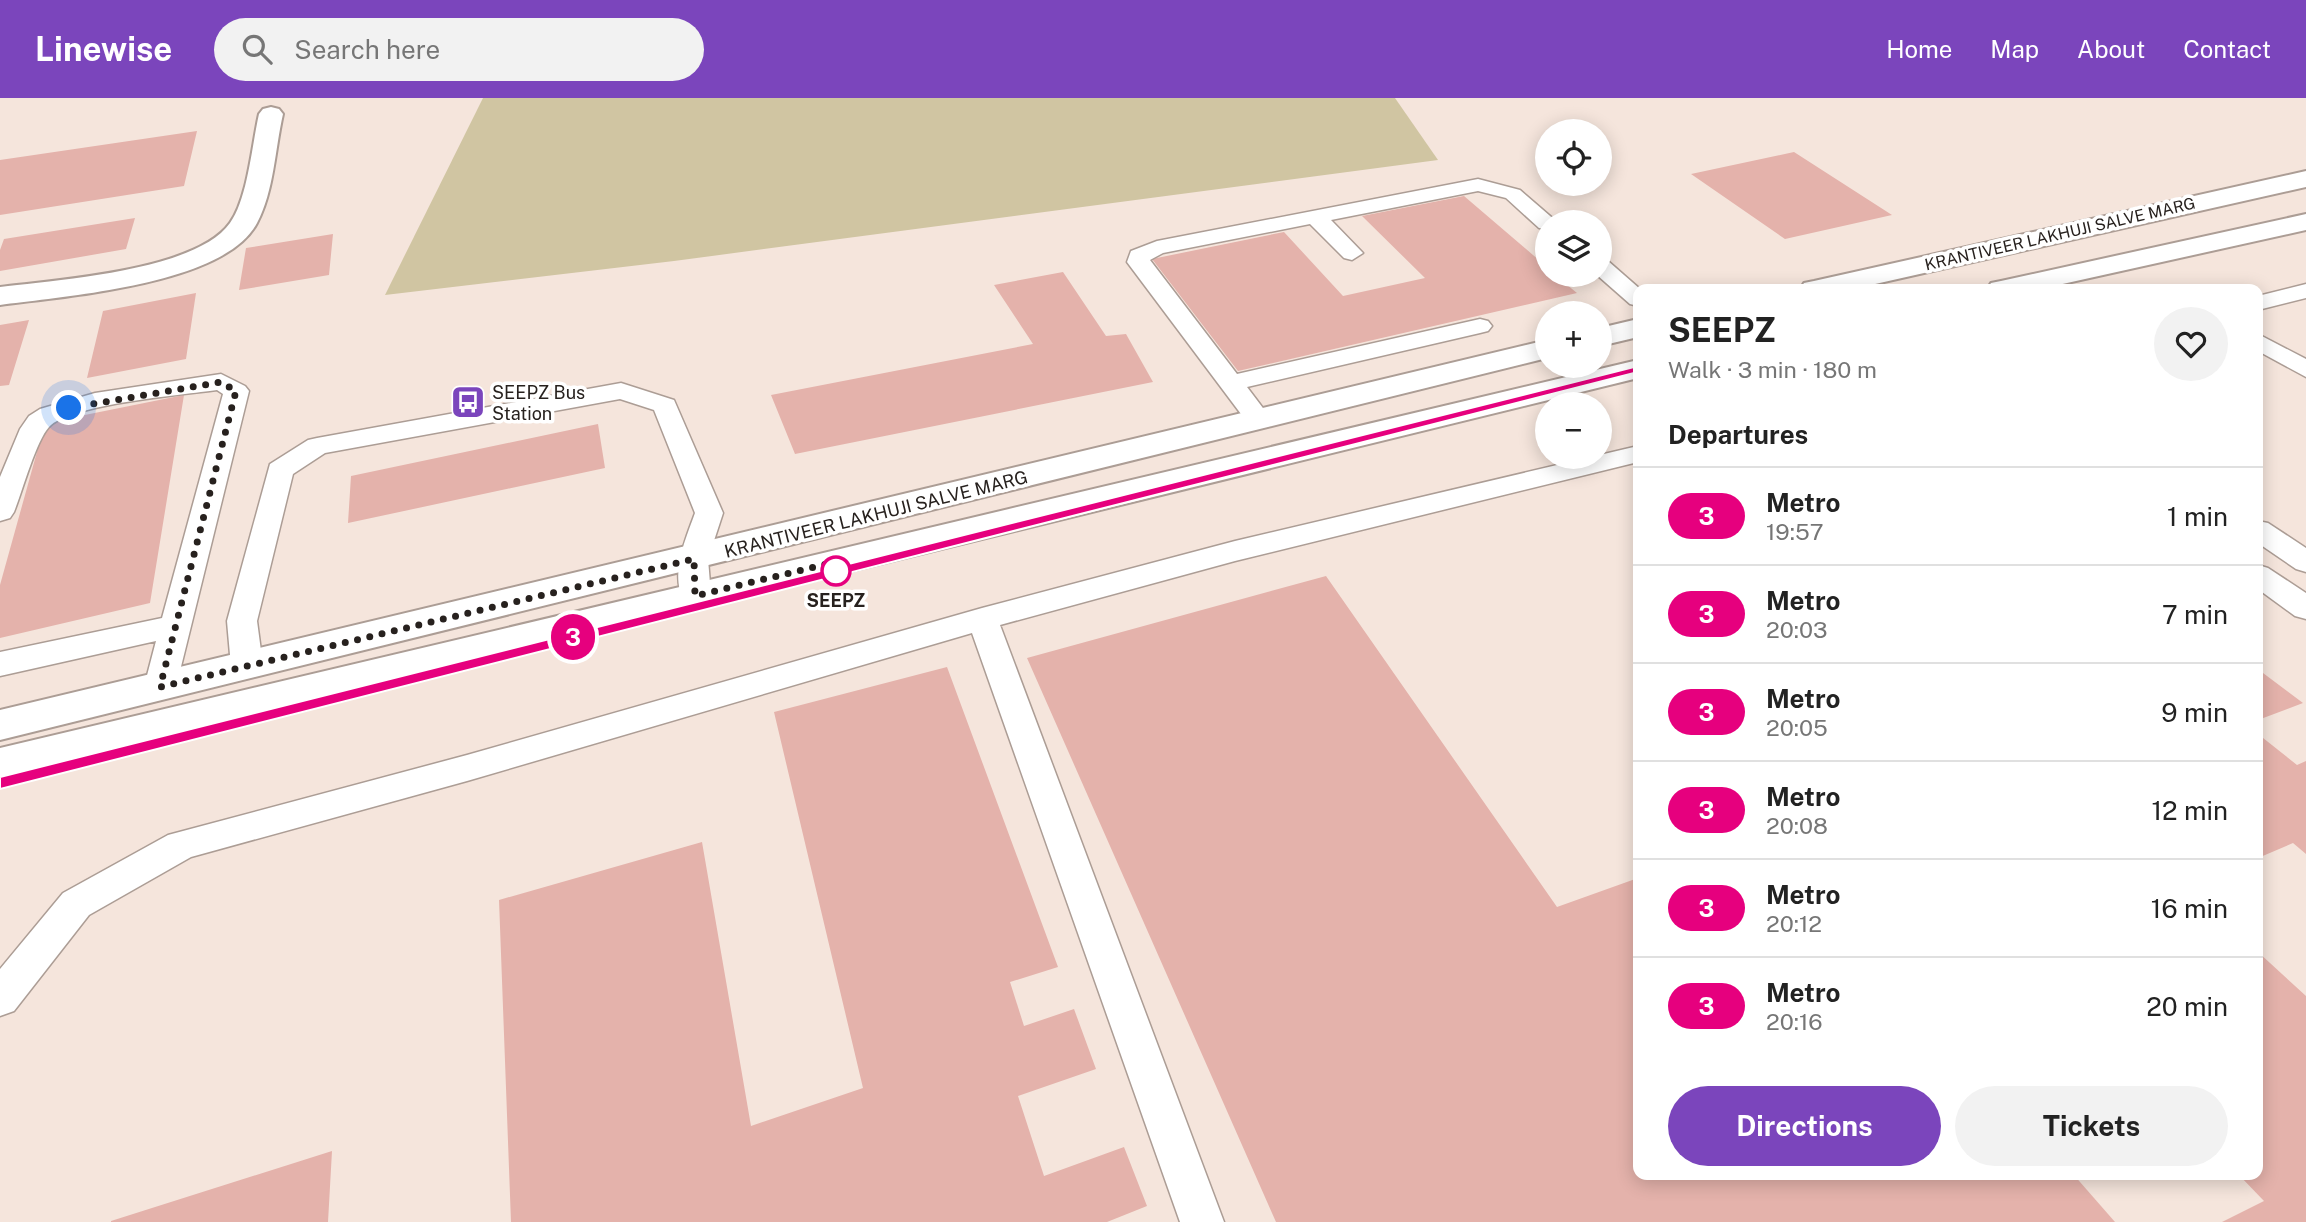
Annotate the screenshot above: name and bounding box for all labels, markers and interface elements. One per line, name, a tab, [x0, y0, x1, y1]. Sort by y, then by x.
search box	[214, 18, 704, 81]
text: Linewise	[35, 30, 172, 68]
icon: search	[238, 30, 276, 68]
text: Search here	[294, 34, 440, 65]
text: Home	[1886, 35, 1952, 63]
text: Map	[1990, 35, 2039, 63]
text: About	[2077, 35, 2145, 63]
text: Contact	[2183, 35, 2271, 63]
map controls	[1535, 119, 1612, 469]
button: locate	[1535, 119, 1612, 196]
street label: KRANTIVEER LAKHUJI SALVE MARG	[1923, 194, 2197, 274]
button: layers	[1535, 210, 1612, 287]
button: +	[1535, 301, 1612, 378]
button: heart	[2154, 307, 2228, 381]
text: SEEPZ	[1668, 311, 1776, 349]
text: Walk · 3 min · 180 m	[1668, 356, 1877, 383]
place label: SEEPZ Bus Station	[492, 382, 585, 424]
bus stop icon: SEEPZ Bus Station	[449, 383, 487, 421]
your location	[51, 390, 86, 425]
button: −	[1535, 392, 1612, 469]
text: Departures	[1668, 419, 1808, 450]
street label: KRANTIVEER LAKHUJI SALVE MARG	[722, 466, 1030, 562]
text: Metro	[1766, 487, 1841, 518]
text: 1 min	[2167, 501, 2228, 532]
text: 3	[1699, 502, 1714, 530]
text: 19:57	[1766, 518, 1823, 545]
marker: SEEPZ	[821, 556, 851, 586]
text: Metro	[1766, 585, 1841, 616]
place label: SEEPZ	[807, 590, 865, 611]
text: 7 min	[2162, 599, 2228, 630]
text: 3	[1699, 600, 1714, 628]
line badge: 3	[550, 614, 596, 660]
text: 20:03	[1766, 616, 1827, 643]
text: 3	[565, 623, 581, 651]
text: Metro	[1766, 683, 1841, 714]
text: 9 min	[2161, 697, 2228, 728]
text: 3	[1699, 698, 1714, 726]
text: 20:05	[1766, 714, 1828, 741]
text: Metro	[1766, 781, 1841, 812]
text: 12 min	[2152, 795, 2228, 826]
text: 3	[1699, 796, 1714, 824]
text: 20:08	[1766, 812, 1828, 839]
text: Metro	[1766, 879, 1841, 910]
text: 16 min	[2151, 893, 2228, 924]
text: 3	[1699, 894, 1714, 922]
text: 20:12	[1766, 910, 1822, 937]
text: Metro	[1766, 977, 1841, 1008]
text: 20 min	[2146, 991, 2228, 1022]
text: 3	[1699, 992, 1714, 1020]
text: 20:16	[1766, 1008, 1823, 1035]
button: Directions	[1668, 1086, 1941, 1166]
button: Tickets	[1955, 1086, 2228, 1166]

